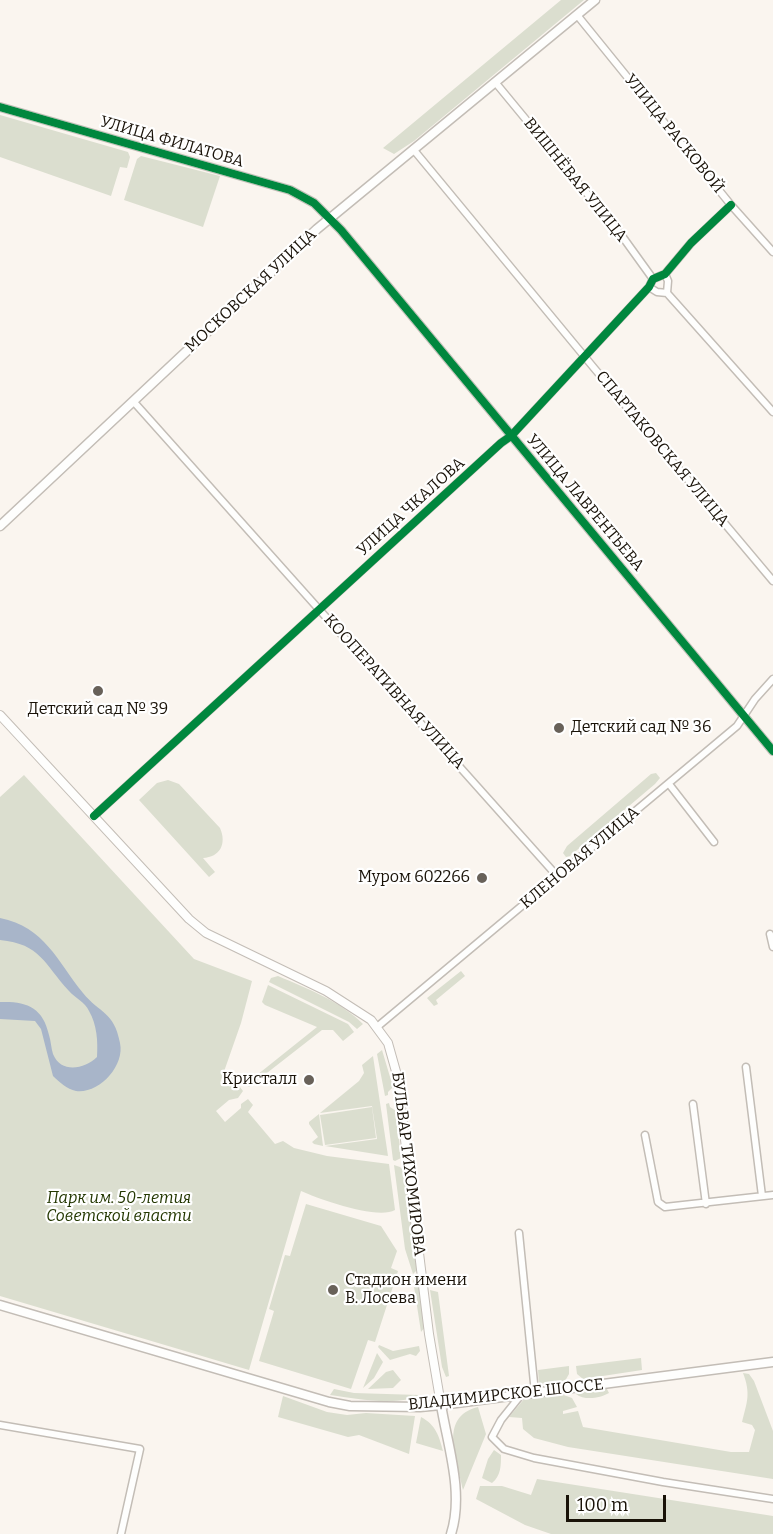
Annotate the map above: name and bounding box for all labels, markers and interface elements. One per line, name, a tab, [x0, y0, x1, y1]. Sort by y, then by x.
street label: УЛИЦА РАСКОВОЙ	[620, 71, 728, 197]
street label: УЛИЦА ФИЛАТОВА	[98, 112, 246, 172]
street label: ВИШНЁВАЯ УЛИЦА	[519, 114, 631, 246]
street label: МОСКОВСКАЯ УЛИЦА	[181, 225, 321, 357]
street label: СПАРТАКОВСКАЯ УЛИЦА	[591, 367, 733, 531]
street label: УЛИЦА ЛАВРЕНТЬЕВА	[522, 431, 648, 575]
street label: УЛИЦА ЧКАЛОВА	[353, 454, 469, 560]
street label: КООПЕРАТИВНАЯ УЛИЦА	[319, 611, 469, 773]
marker: Детский сад № 39	[91, 684, 105, 698]
place label: Детский сад № 39	[28, 700, 168, 720]
place label: Детский сад № 36	[571, 718, 711, 738]
marker: Детский сад № 36	[552, 721, 566, 735]
street label: КЛЕНОВАЯ УЛИЦА	[517, 803, 643, 913]
place label: Муром 602266	[358, 868, 470, 888]
marker: Муром 602266	[475, 871, 489, 885]
place label: Кристалл	[222, 1070, 297, 1090]
street label: БУЛЬВАР ТИХОМИРОВА	[387, 1071, 429, 1257]
marker: Кристалл	[302, 1073, 316, 1087]
park label: Парк им. 50-летия Советской власти	[46, 1189, 192, 1227]
place label: Стадион имени В. Лосева	[345, 1271, 467, 1309]
marker: Стадион имени В. Лосева	[326, 1283, 340, 1297]
street label: ВЛАДИМИРСКОЕ ШОССЕ	[407, 1375, 605, 1415]
scale bar	[569, 1483, 670, 1521]
text: 100 m	[577, 1494, 628, 1516]

